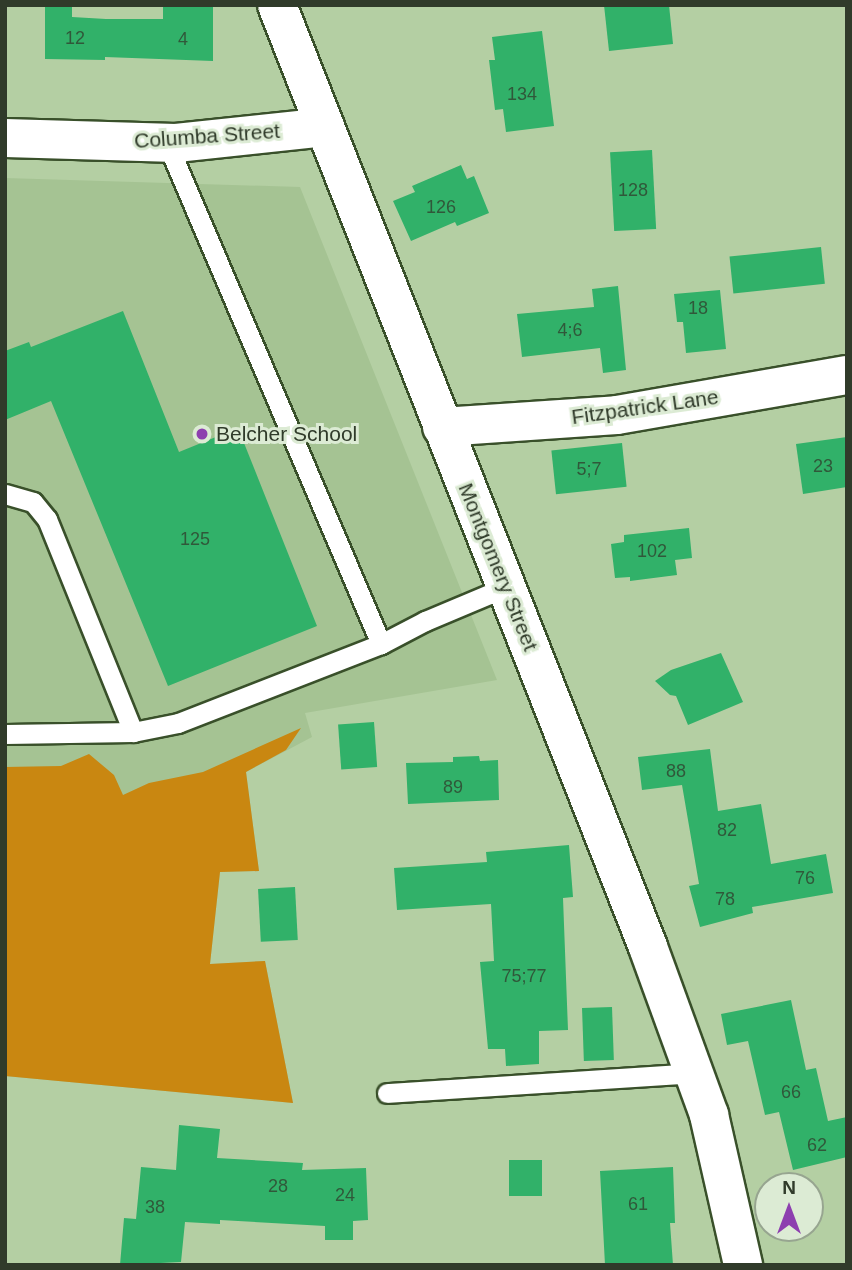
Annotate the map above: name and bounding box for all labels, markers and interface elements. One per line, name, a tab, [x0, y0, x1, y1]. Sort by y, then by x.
house number: 12	[65, 27, 85, 49]
house number: 4	[178, 28, 188, 50]
house number: 134	[507, 83, 537, 105]
street label: Columba Street	[133, 118, 281, 154]
house number: 128	[618, 179, 648, 201]
house number: 126	[426, 196, 456, 218]
house number: 18	[688, 297, 708, 319]
house number: 4;6	[557, 319, 583, 341]
street label: Fitzpatrick Lane	[570, 384, 720, 430]
place label: Belcher School	[216, 421, 357, 447]
marker: Belcher School	[194, 426, 210, 442]
house number: 23	[813, 455, 833, 477]
house number: 5;7	[576, 458, 602, 480]
street label: Montgomery Street	[453, 479, 543, 655]
house number: 125	[180, 528, 210, 550]
house number: 102	[637, 540, 667, 562]
house number: 88	[666, 760, 686, 782]
house number: 89	[443, 776, 463, 798]
house number: 82	[717, 819, 737, 841]
house number: 76	[795, 867, 815, 889]
house number: 78	[715, 888, 735, 910]
house number: 75;77	[501, 965, 547, 987]
house number: 66	[781, 1081, 801, 1103]
house number: 62	[807, 1134, 827, 1156]
north arrow	[754, 1172, 824, 1242]
house number: 28	[268, 1175, 288, 1197]
text: N	[782, 1177, 796, 1198]
house number: 24	[335, 1184, 355, 1206]
house number: 61	[628, 1193, 648, 1215]
house number: 38	[145, 1196, 165, 1218]

